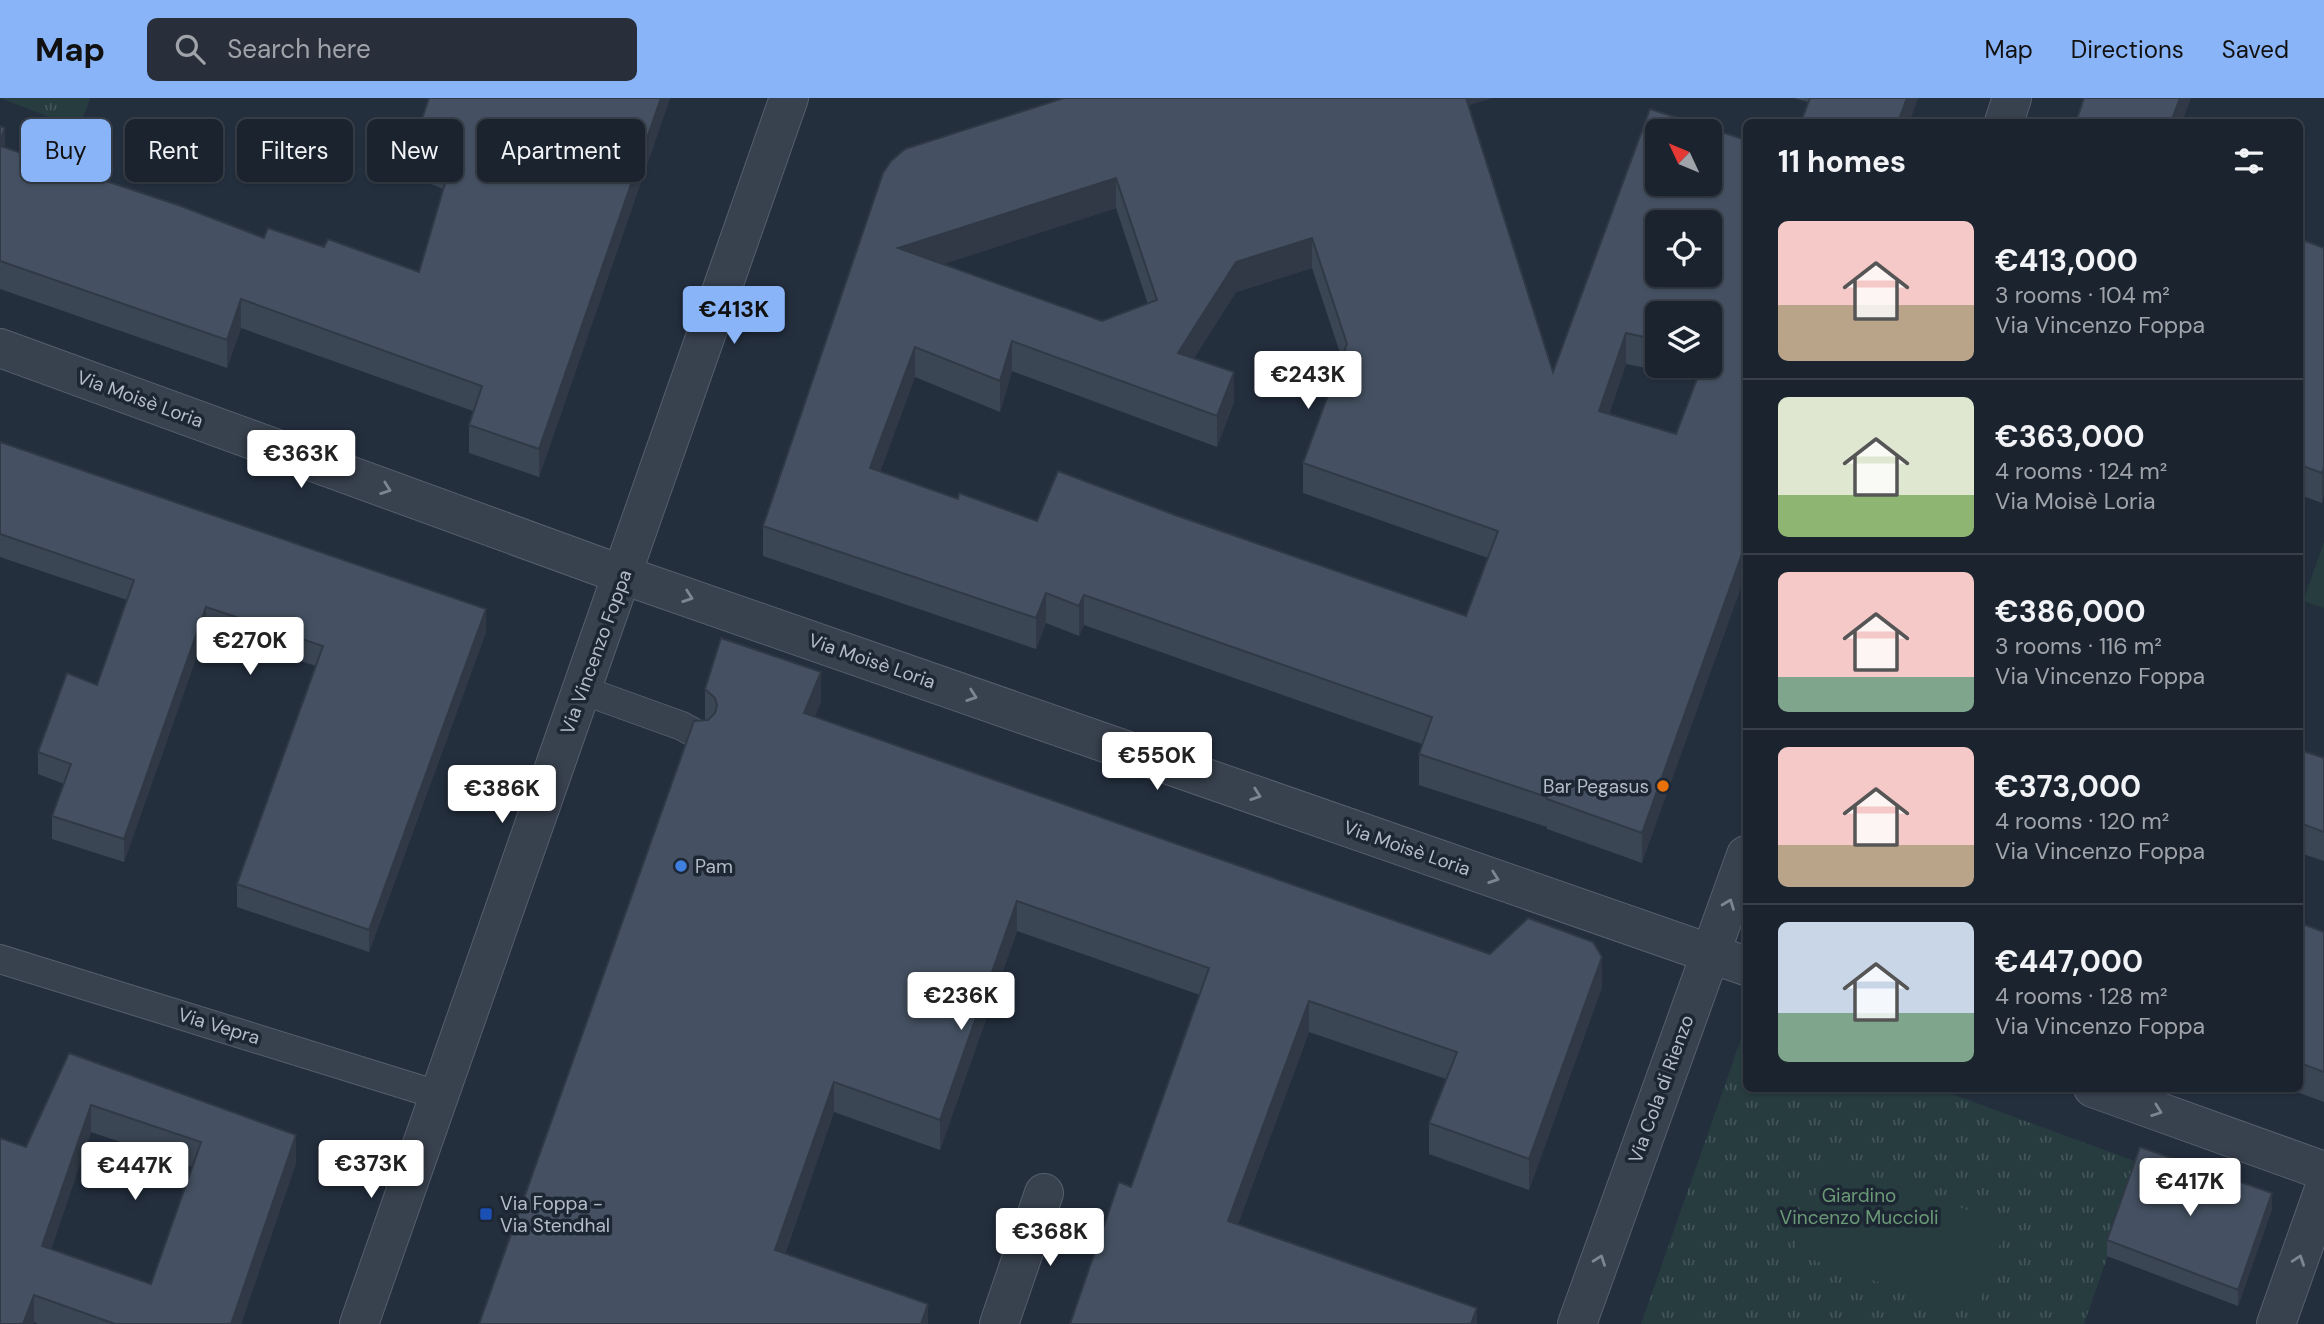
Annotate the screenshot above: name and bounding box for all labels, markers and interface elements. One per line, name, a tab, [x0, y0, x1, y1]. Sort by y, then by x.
search box	[147, 18, 637, 81]
text: Map	[35, 28, 105, 71]
icon: search	[171, 30, 209, 68]
text: Search here	[227, 32, 371, 66]
text: Map	[1985, 34, 2033, 65]
text: Directions	[2071, 34, 2184, 65]
text: Saved	[2222, 34, 2289, 65]
chip: Buy	[21, 119, 111, 182]
chip: Rent	[125, 119, 223, 182]
chip: Filters	[237, 119, 353, 182]
chip: New	[367, 119, 463, 182]
chip: Apartment	[477, 119, 645, 182]
north arrow	[1645, 119, 1722, 196]
map controls	[1645, 119, 1722, 378]
text: 11 homes	[1778, 142, 1906, 181]
icon: filters	[2230, 142, 2268, 180]
button: locate	[1645, 210, 1722, 287]
text: €413,000	[1995, 241, 2138, 280]
icon: home	[1834, 249, 1918, 333]
text: 3 rooms · 104 m²	[1995, 280, 2170, 310]
pin: €413K	[685, 286, 783, 346]
text: €413K	[699, 294, 769, 324]
button: layers	[1645, 301, 1722, 378]
text: Via Vincenzo Foppa	[1995, 310, 2205, 340]
pin: €243K	[1259, 352, 1357, 411]
text: €243K	[1270, 359, 1346, 389]
street label: Via Moisè Loria	[73, 365, 207, 433]
text: €363,000	[1995, 417, 2145, 456]
icon: home	[1834, 425, 1918, 509]
pin: €363K	[252, 430, 350, 490]
text: €363K	[263, 438, 339, 468]
text: 4 rooms · 124 m²	[1995, 456, 2167, 486]
one-way arrow	[380, 481, 392, 495]
text: Via Moisè Loria	[1995, 486, 2156, 516]
street label: Via Vincenzo Foppa	[555, 566, 637, 738]
one-way arrow	[681, 589, 693, 603]
text: €386,000	[1995, 592, 2146, 631]
icon: home	[1834, 600, 1918, 684]
pin: €270K	[201, 618, 299, 677]
text: €270K	[213, 625, 287, 655]
street label: Via Moisè Loria	[805, 628, 939, 694]
text: 3 rooms · 116 m²	[1995, 631, 2162, 661]
text: Via Vincenzo Foppa	[1995, 661, 2205, 691]
one-way arrow	[966, 688, 978, 702]
pin: €550K	[1108, 732, 1206, 792]
text: €550K	[1118, 740, 1196, 770]
pin: €386K	[453, 766, 551, 825]
text: €373,000	[1995, 767, 2141, 806]
text: €386K	[464, 773, 540, 803]
place label: Bar Pegasus	[1543, 774, 1649, 799]
icon: home	[1834, 775, 1918, 859]
marker: Bar Pegasus	[1655, 778, 1671, 794]
one-way arrow	[1250, 787, 1262, 801]
text: 4 rooms · 120 m²	[1995, 806, 2169, 836]
street label: Via Moisè Loria	[1340, 815, 1474, 881]
text: Via Vincenzo Foppa	[1995, 836, 2205, 866]
place label: Pam	[695, 854, 733, 879]
marker: Pam	[673, 858, 689, 874]
one-way arrow	[1488, 870, 1500, 884]
one-way arrow	[1721, 899, 1735, 911]
text: €447,000	[1995, 942, 2143, 981]
icon: home	[1834, 950, 1918, 1034]
pin: €236K	[912, 972, 1010, 1032]
text: €236K	[924, 980, 998, 1010]
text: 4 rooms · 128 m²	[1995, 981, 2167, 1011]
street label: Via Vepra	[175, 1002, 263, 1050]
street label: Via Cola di Rienzo	[1623, 1011, 1699, 1167]
text: Via Vincenzo Foppa	[1995, 1011, 2205, 1041]
one-way arrow	[2150, 1103, 2162, 1117]
pin: €373K	[322, 1140, 420, 1200]
pin: €447K	[86, 1142, 184, 1202]
text: €373K	[335, 1148, 407, 1178]
text: €447K	[97, 1150, 173, 1180]
pin: €417K	[2141, 1158, 2239, 1218]
text: €417K	[2156, 1166, 2224, 1196]
park label: Giardino Vincenzo Muccioli	[1780, 1183, 1939, 1230]
place label: Via Foppa - Via Stendhal	[500, 1191, 610, 1238]
marker: Via Foppa - Via Stendhal	[478, 1206, 494, 1222]
pin: €368K	[1001, 1208, 1099, 1268]
text: €368K	[1012, 1216, 1088, 1246]
one-way arrow	[1592, 1254, 1606, 1266]
one-way arrow	[2291, 1254, 2305, 1266]

